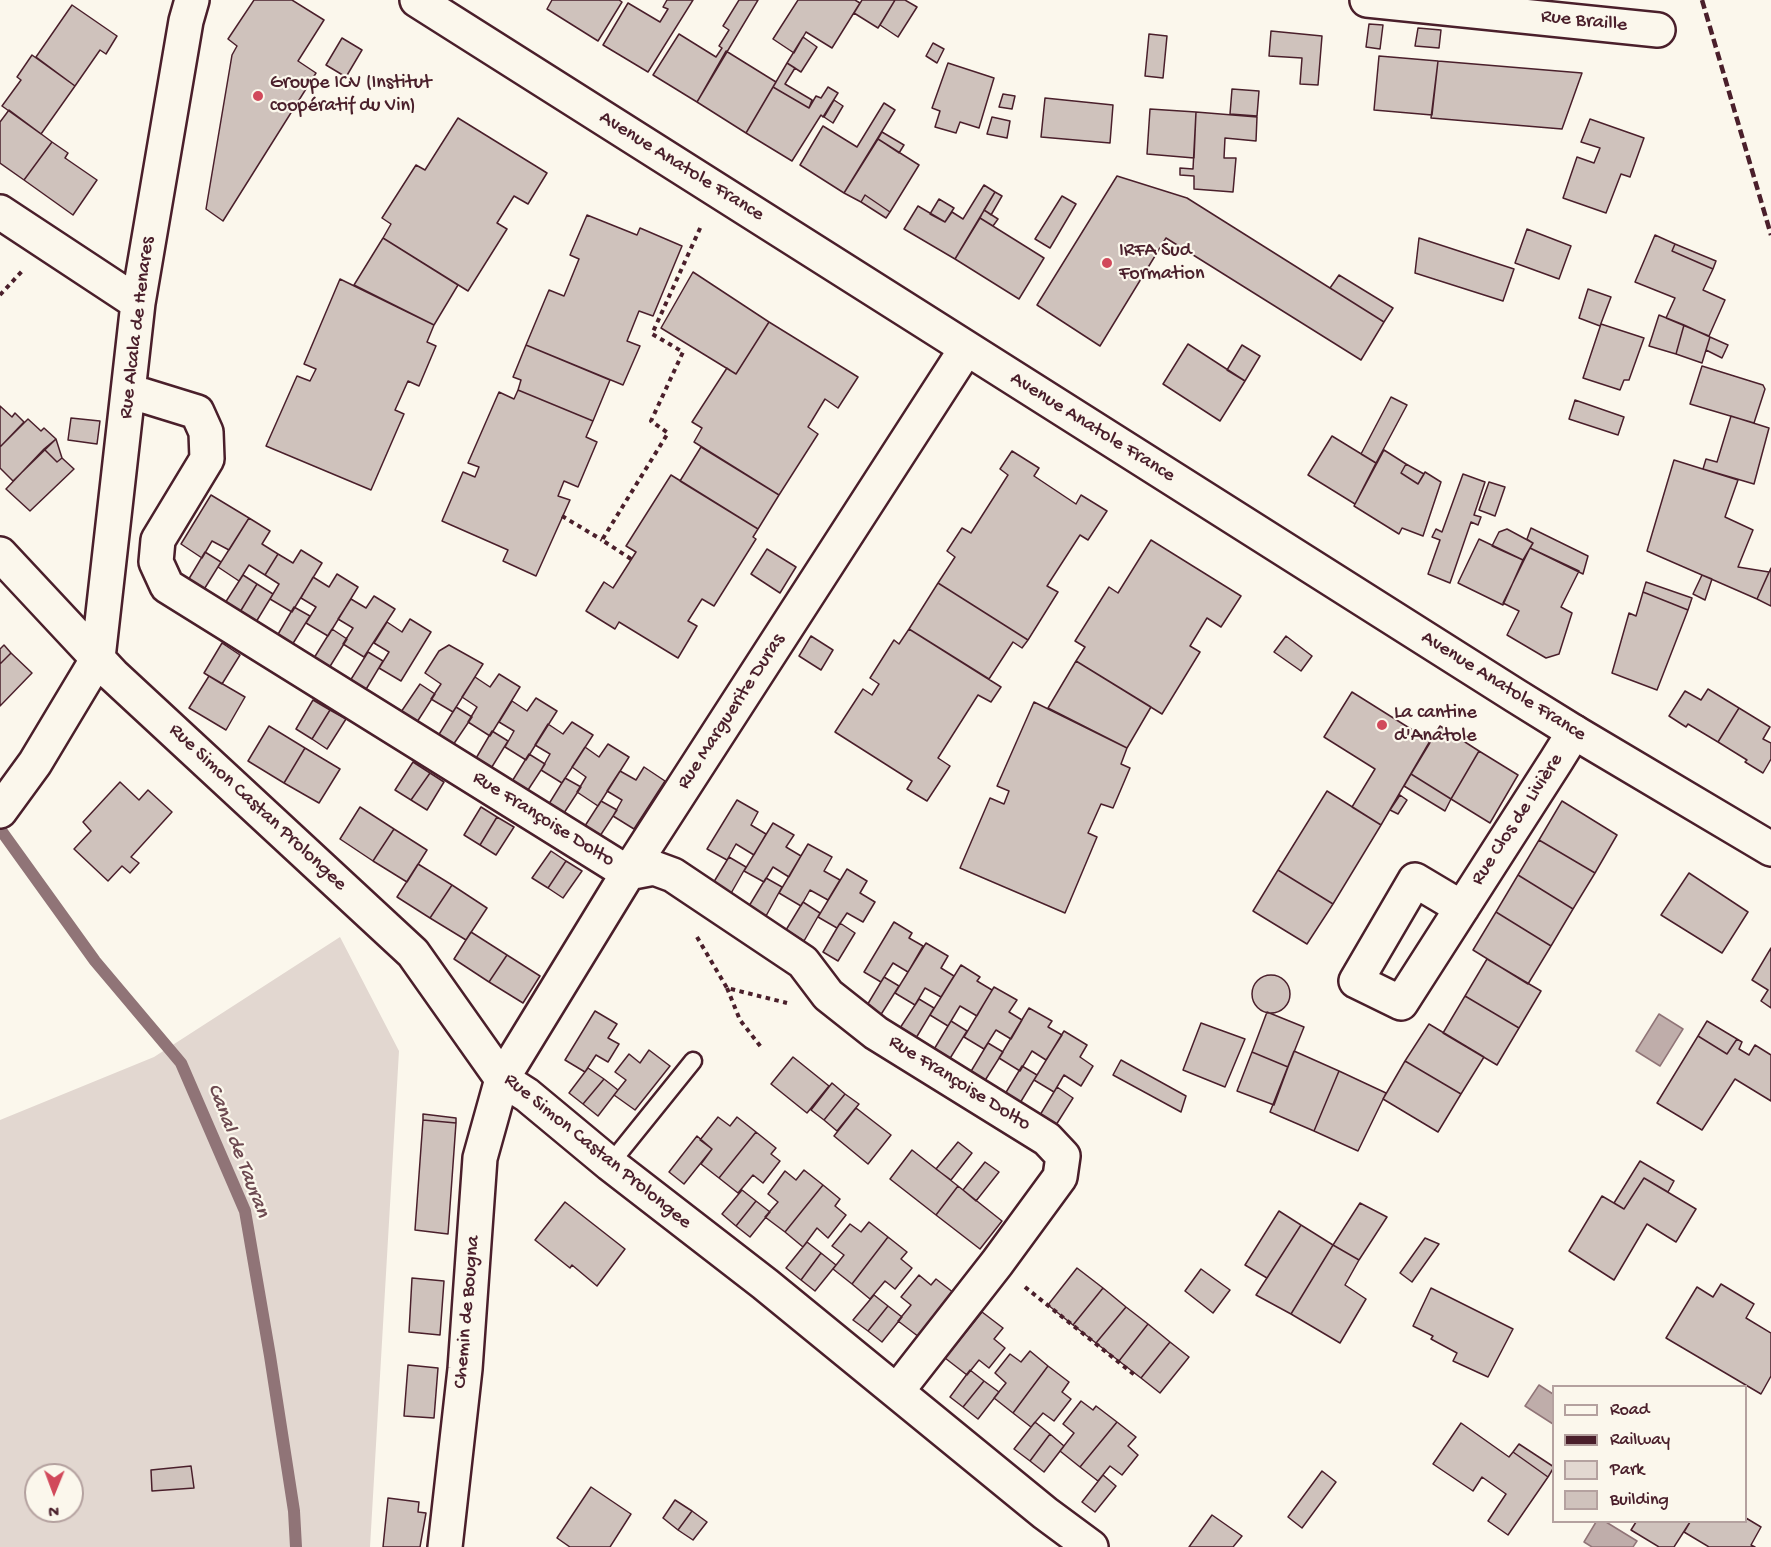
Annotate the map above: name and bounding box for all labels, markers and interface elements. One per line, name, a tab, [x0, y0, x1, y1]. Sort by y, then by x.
street label: Rue Braille	[1540, 6, 1628, 38]
place label: Groupe ICV (Institut coopératif du Vin)	[270, 72, 431, 119]
marker: Groupe ICV (Institut coopératif du Vin)	[251, 89, 265, 103]
street label: Avenue Anatole France	[594, 106, 768, 228]
street label: Rue Alcala de Henares	[115, 236, 161, 420]
place label: IRFA Sud Formation	[1119, 240, 1204, 287]
marker: IRFA Sud Formation	[1100, 256, 1114, 270]
street label: Avenue Anatole France	[1005, 367, 1179, 489]
street label: Avenue Anatole France	[1416, 626, 1590, 748]
street label: Rue Marguerite Duras	[673, 630, 791, 794]
place label: La cantine d'Anatole	[1394, 702, 1477, 749]
marker: La cantine d'Anatole	[1375, 718, 1389, 732]
street label: Rue Simon Castan Prolongee	[163, 719, 351, 897]
street label: Rue Clos de Livière	[1467, 750, 1569, 890]
street label: Rue Françoise Dolto	[467, 767, 619, 873]
street label: Rue Françoise Dolto	[883, 1031, 1035, 1137]
street label: Rue Simon Castan Prolongee	[498, 1069, 696, 1235]
water label: Canal de Tauran	[200, 1081, 274, 1221]
street label: Chemin de Bougna	[449, 1235, 487, 1389]
legend	[1552, 1385, 1747, 1523]
text: Road	[1610, 1400, 1649, 1421]
text: Railway	[1610, 1430, 1670, 1451]
text: Park	[1610, 1460, 1644, 1481]
north arrow	[24, 1463, 84, 1523]
text: Building	[1610, 1490, 1669, 1511]
text: N	[48, 1500, 59, 1519]

